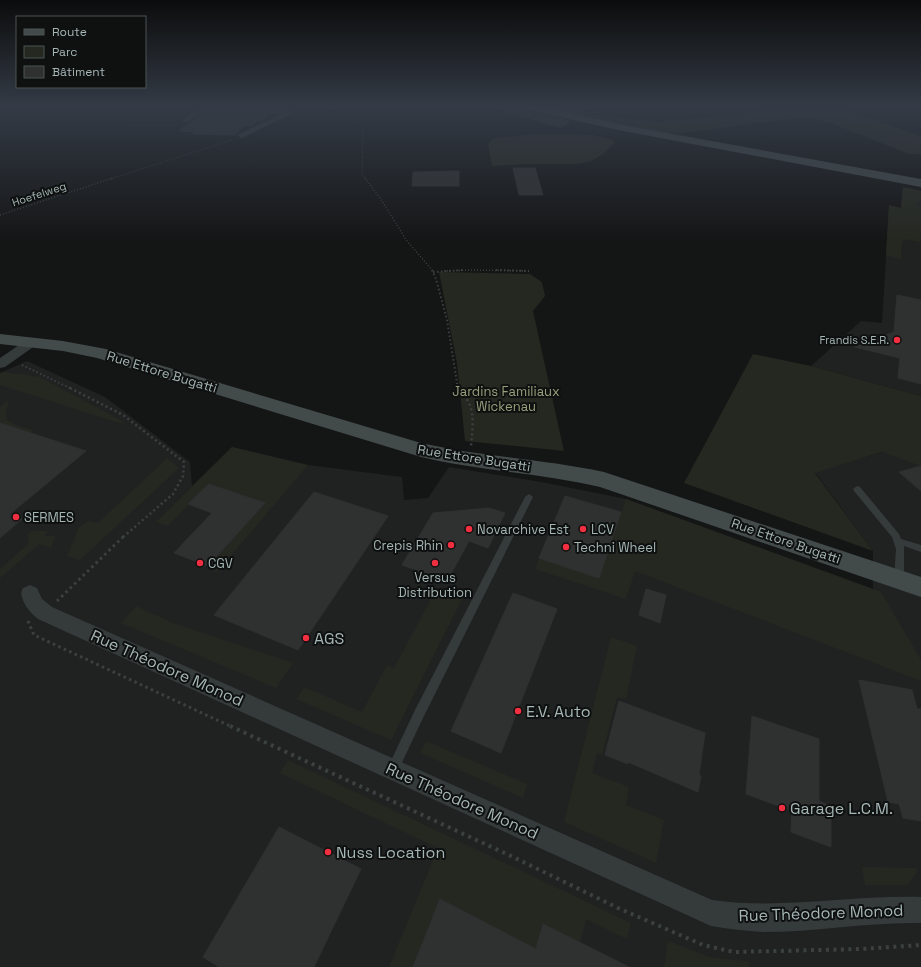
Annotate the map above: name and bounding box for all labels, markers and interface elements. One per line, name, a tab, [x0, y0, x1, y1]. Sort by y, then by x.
legend	[16, 16, 146, 88]
text: Route	[52, 24, 87, 40]
text: Parc	[52, 44, 77, 60]
text: Bâtiment	[52, 64, 105, 80]
street label: Hoefelweg	[10, 179, 68, 209]
place label: Frandis S.E.R.	[819, 333, 889, 347]
marker: Frandis S.E.R.	[892, 335, 902, 345]
street label: Rue Ettore Bugatti	[105, 347, 219, 397]
park label: Jardins Familiaux Wickenau	[452, 383, 560, 415]
street label: Rue Ettore Bugatti	[416, 441, 532, 475]
place label: SERMES	[24, 509, 74, 526]
marker: SERMES	[11, 512, 21, 522]
street label: Rue Ettore Bugatti	[729, 514, 843, 568]
place label: Novarchive Est	[477, 521, 569, 538]
place label: LCV	[591, 521, 614, 538]
marker: Novarchive Est	[464, 524, 474, 534]
marker: LCV	[578, 524, 588, 534]
place label: Crepis Rhin	[373, 537, 443, 554]
place label: Techni Wheel	[574, 539, 656, 556]
marker: Crepis Rhin	[446, 540, 456, 550]
marker: Techni Wheel	[561, 542, 571, 552]
place label: CGV	[208, 555, 233, 572]
marker: CGV	[195, 558, 205, 568]
marker: Versus Distribution	[430, 558, 440, 568]
place label: Versus Distribution	[398, 569, 472, 601]
street label: Rue Théodore Monod	[87, 625, 247, 711]
place label: AGS	[314, 628, 344, 649]
marker: AGS	[301, 633, 311, 643]
place label: E.V. Auto	[526, 701, 591, 722]
marker: E.V. Auto	[513, 706, 523, 716]
street label: Rue Théodore Monod	[382, 758, 542, 844]
place label: Garage L.C.M.	[790, 798, 893, 819]
marker: Garage L.C.M.	[777, 803, 787, 813]
place label: Nuss Location	[336, 842, 445, 863]
marker: Nuss Location	[323, 847, 333, 857]
street label: Rue Théodore Monod	[738, 900, 904, 926]

